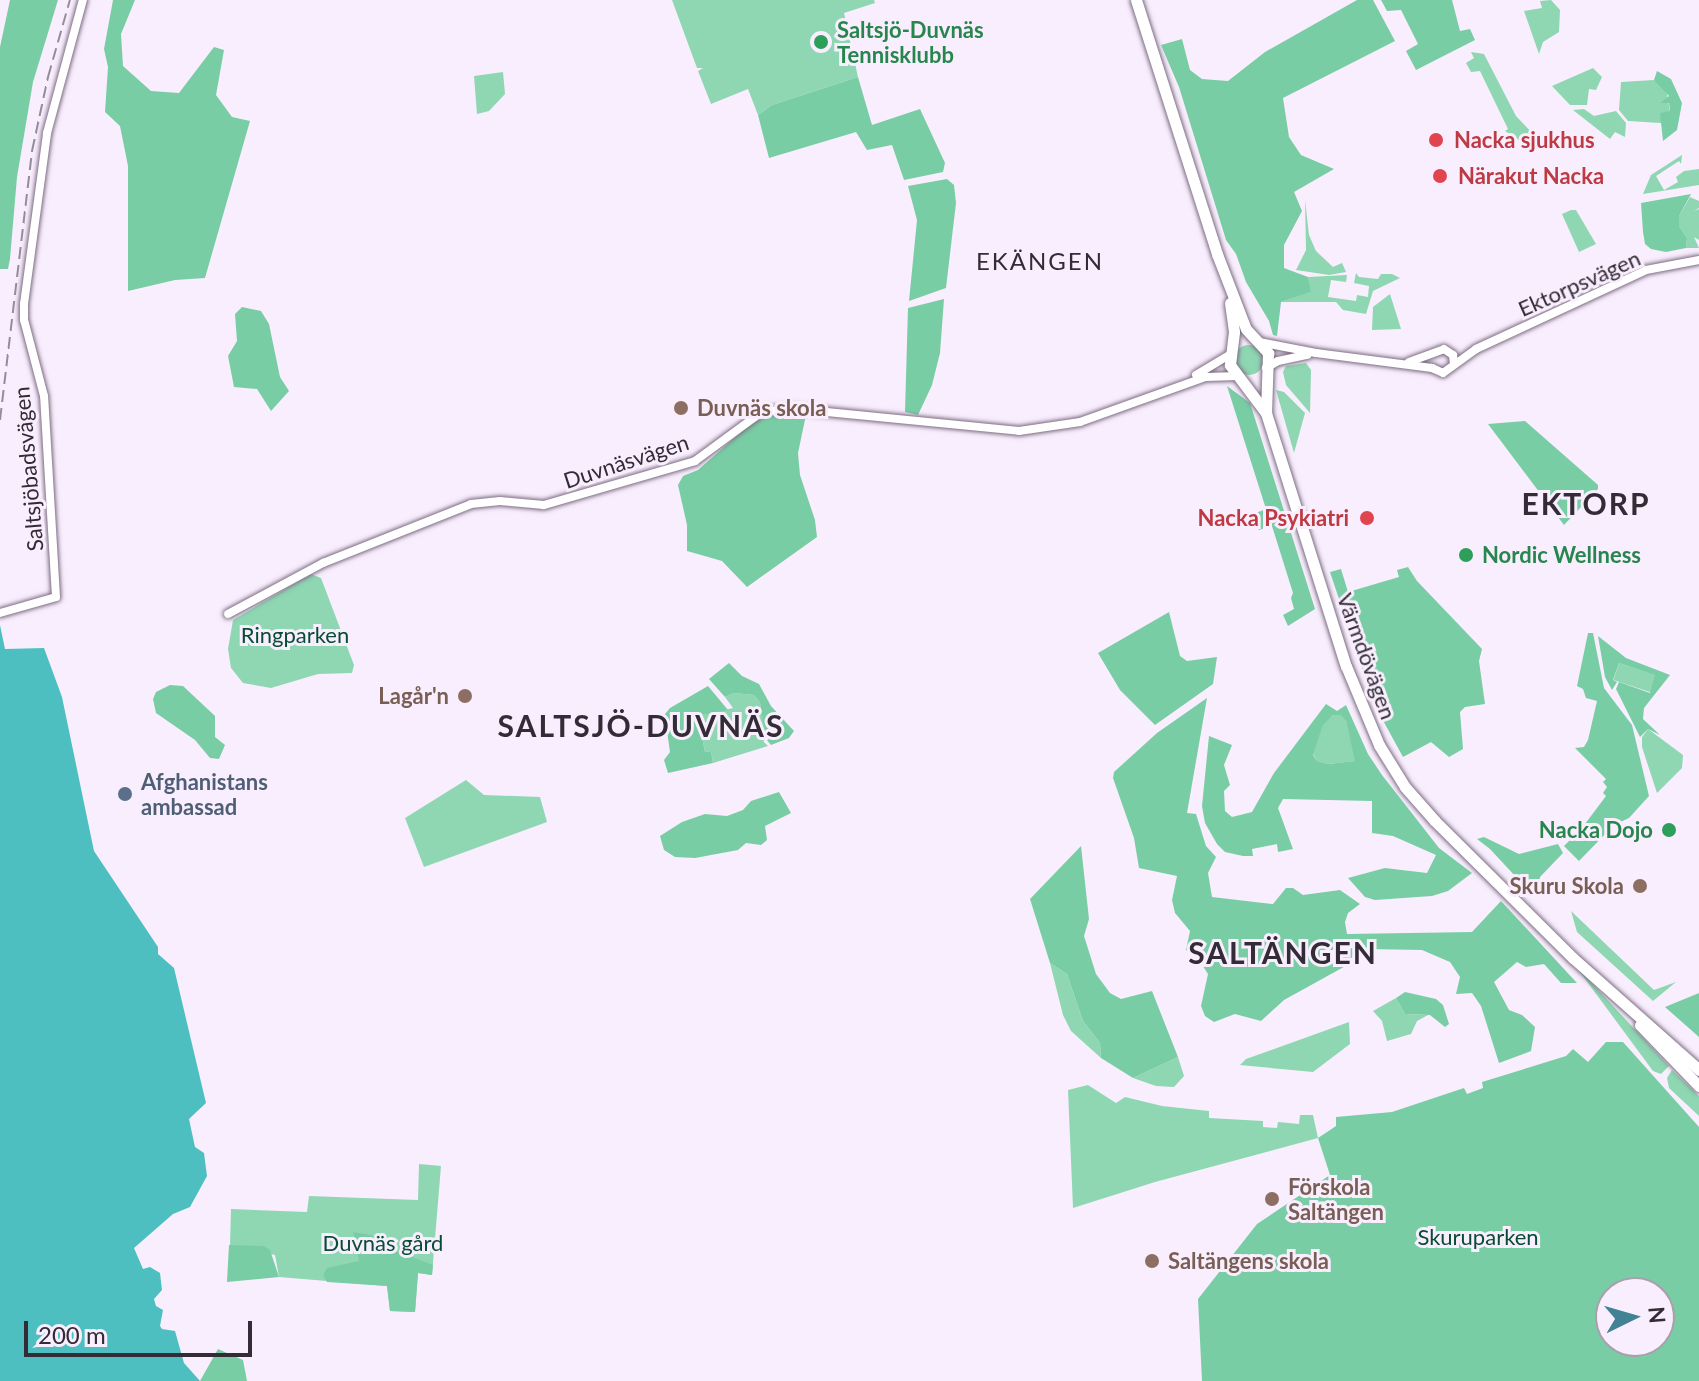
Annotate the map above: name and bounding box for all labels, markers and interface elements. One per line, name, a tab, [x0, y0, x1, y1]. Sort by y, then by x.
place label: Saltsjö-Duvnäs Tennisklubb	[837, 16, 984, 68]
marker: Saltsjö-Duvnäs Tennisklubb	[812, 33, 830, 51]
place label: Nacka sjukhus	[1454, 127, 1595, 153]
marker: Nacka sjukhus	[1425, 129, 1447, 151]
place label: Närakut Nacka	[1458, 163, 1604, 189]
marker: Närakut Nacka	[1429, 165, 1451, 187]
street label: Ektorpsvägen	[1514, 244, 1644, 322]
district label: EKÄNGEN	[976, 247, 1104, 275]
street label: Saltsjöbadsvägen	[8, 386, 48, 552]
place label: Duvnäs skola	[697, 395, 826, 421]
marker: Duvnäs skola	[672, 399, 690, 417]
street label: Duvnäsvägen	[560, 428, 692, 494]
district label: EKTORP	[1521, 485, 1651, 521]
place label: Nacka Psykiatri	[1198, 505, 1349, 531]
marker: Nacka Psykiatri	[1356, 507, 1378, 529]
place label: Nordic Wellness	[1482, 542, 1641, 568]
marker: Nordic Wellness	[1457, 546, 1475, 564]
street label: Värmdövägen	[1332, 589, 1402, 723]
park label: Ringparken	[241, 622, 349, 648]
place label: Lagår'n	[378, 683, 449, 709]
marker: Lagår'n	[456, 687, 474, 705]
district label: SALTSJÖ-DUVNÄS	[498, 707, 784, 743]
place label: Afghanistans ambassad	[141, 768, 268, 820]
marker: Afghanistans ambassad	[116, 785, 134, 803]
place label: Nacka Dojo	[1539, 817, 1653, 843]
marker: Nacka Dojo	[1660, 821, 1678, 839]
place label: Skuru Skola	[1510, 873, 1624, 899]
marker: Skuru Skola	[1631, 877, 1649, 895]
district label: SALTÄNGEN	[1188, 934, 1378, 970]
place label: Förskola Saltängen	[1288, 1173, 1384, 1224]
marker: Förskola Saltängen	[1263, 1190, 1281, 1208]
park label: Skuruparken	[1417, 1224, 1539, 1250]
park label: Duvnäs gård	[323, 1230, 443, 1256]
place label: Saltängens skola	[1168, 1248, 1329, 1274]
marker: Saltängens skola	[1143, 1252, 1161, 1270]
north arrow	[1595, 1277, 1675, 1357]
scale bar	[28, 1305, 256, 1355]
text: N	[1643, 1305, 1672, 1325]
text: 200 m	[38, 1320, 106, 1349]

